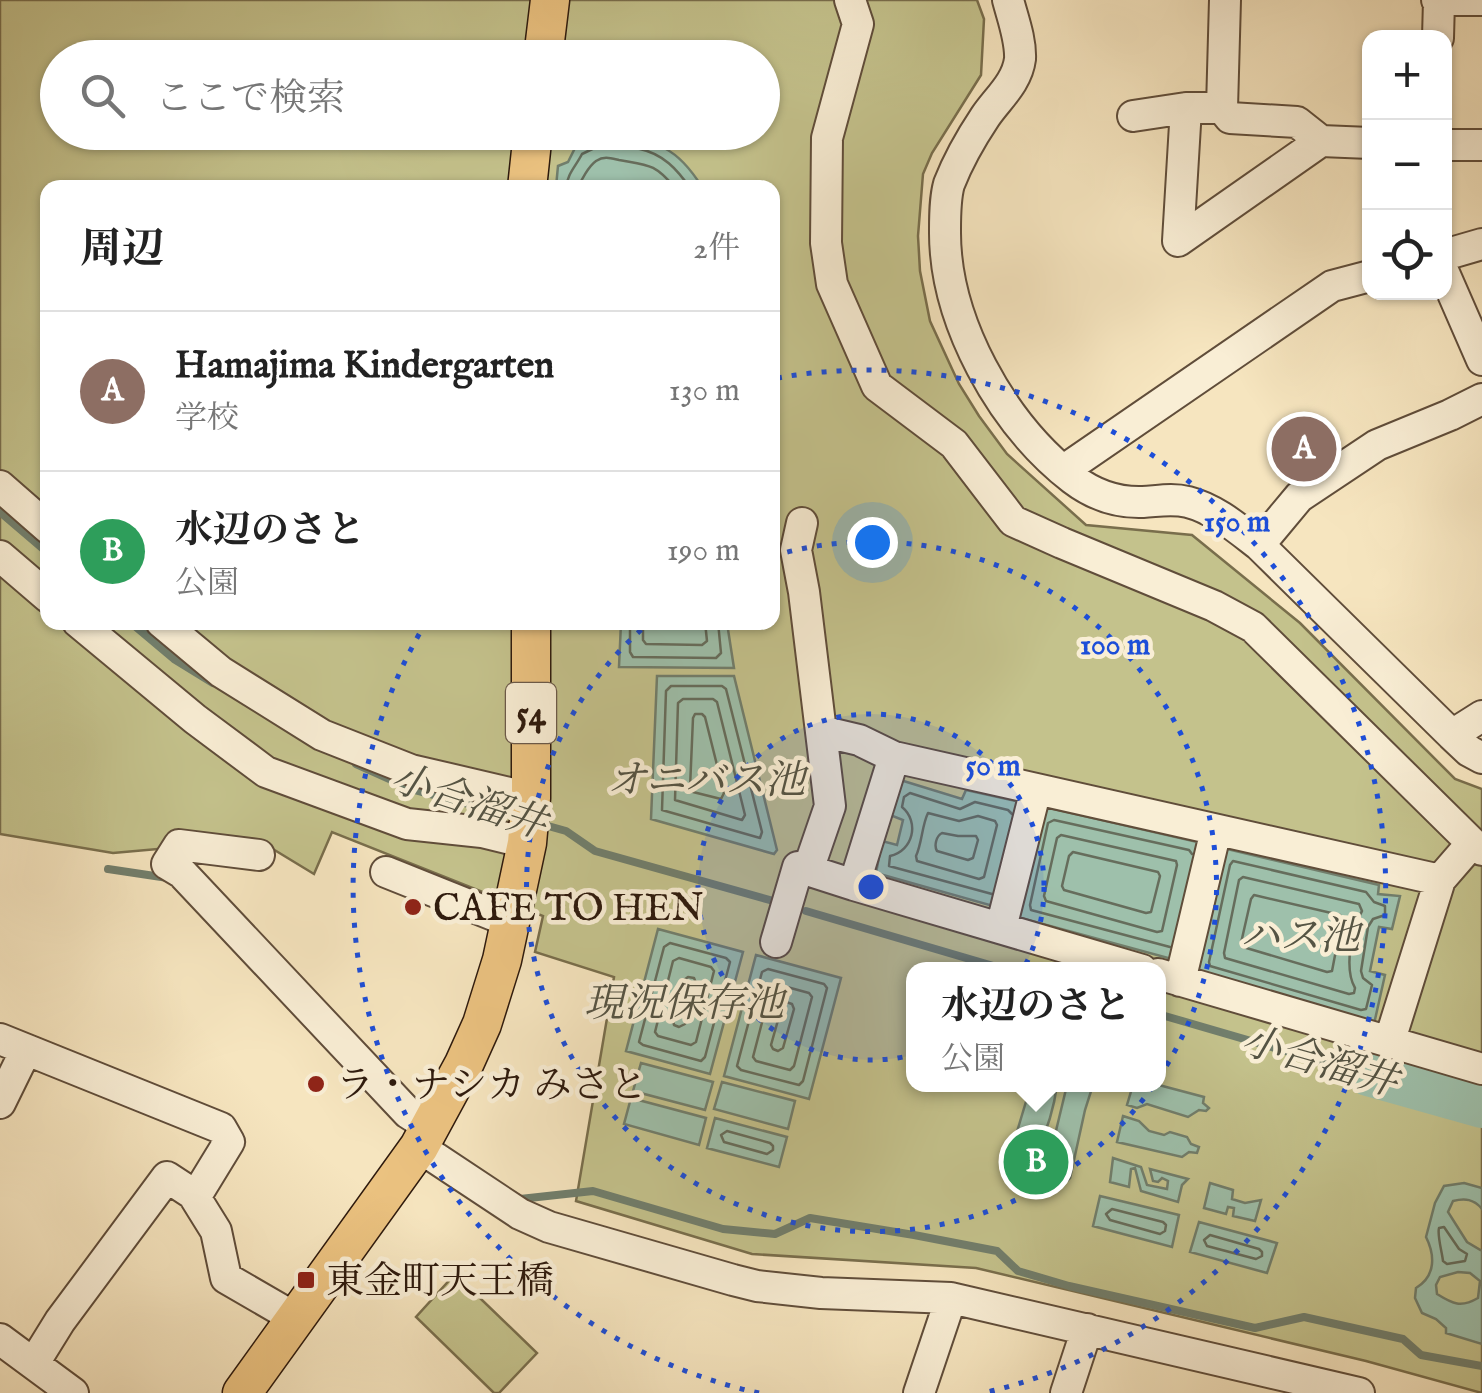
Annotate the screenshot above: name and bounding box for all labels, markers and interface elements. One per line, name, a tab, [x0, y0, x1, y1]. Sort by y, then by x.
map controls	[1362, 30, 1452, 300]
button: +	[1362, 30, 1452, 120]
search box	[40, 40, 780, 150]
icon: search	[75, 68, 130, 123]
text: ここで検索	[155, 76, 345, 124]
button: −	[1362, 120, 1452, 210]
button: locate	[1362, 210, 1452, 300]
text: 周辺	[80, 224, 164, 277]
text: 2件	[693, 229, 740, 270]
text: Hamajima Kindergarten	[175, 343, 554, 391]
text: A	[102, 371, 123, 412]
text: 130 m	[669, 371, 740, 412]
text: 学校	[175, 399, 239, 440]
pin: A	[1272, 412, 1336, 486]
text: 150 m	[1204, 504, 1270, 542]
text: 水辺のさと	[175, 508, 365, 556]
your location	[847, 517, 898, 568]
text: B	[102, 531, 123, 572]
text: 190 m	[667, 531, 740, 572]
text: 公園	[175, 564, 239, 605]
text: 100 m	[1080, 627, 1150, 665]
road number: 54	[506, 683, 556, 743]
text: 50 m	[965, 748, 1021, 786]
water label: 小合溜井	[384, 754, 556, 854]
water label: オニバス池	[607, 757, 809, 808]
centre of rings	[853, 869, 889, 905]
place label: CAFE TO HEN	[433, 886, 704, 934]
marker: CAFE TO HEN	[402, 896, 424, 918]
water label: ハス池	[1240, 913, 1364, 964]
popup	[906, 962, 1166, 1092]
water label: 現況保存池	[584, 980, 788, 1031]
text: 水辺のさと	[941, 984, 1131, 1032]
water label: 小合溜井	[1235, 1017, 1407, 1111]
text: 公園	[941, 1040, 1005, 1081]
place label: ラ・ナシカ みさと	[336, 1063, 648, 1111]
marker: ラ・ナシカ みさと	[305, 1073, 327, 1095]
pin: B	[1004, 1124, 1068, 1200]
place label: 東金町天王橋	[326, 1259, 554, 1307]
marker: 東金町天王橋	[295, 1269, 317, 1291]

